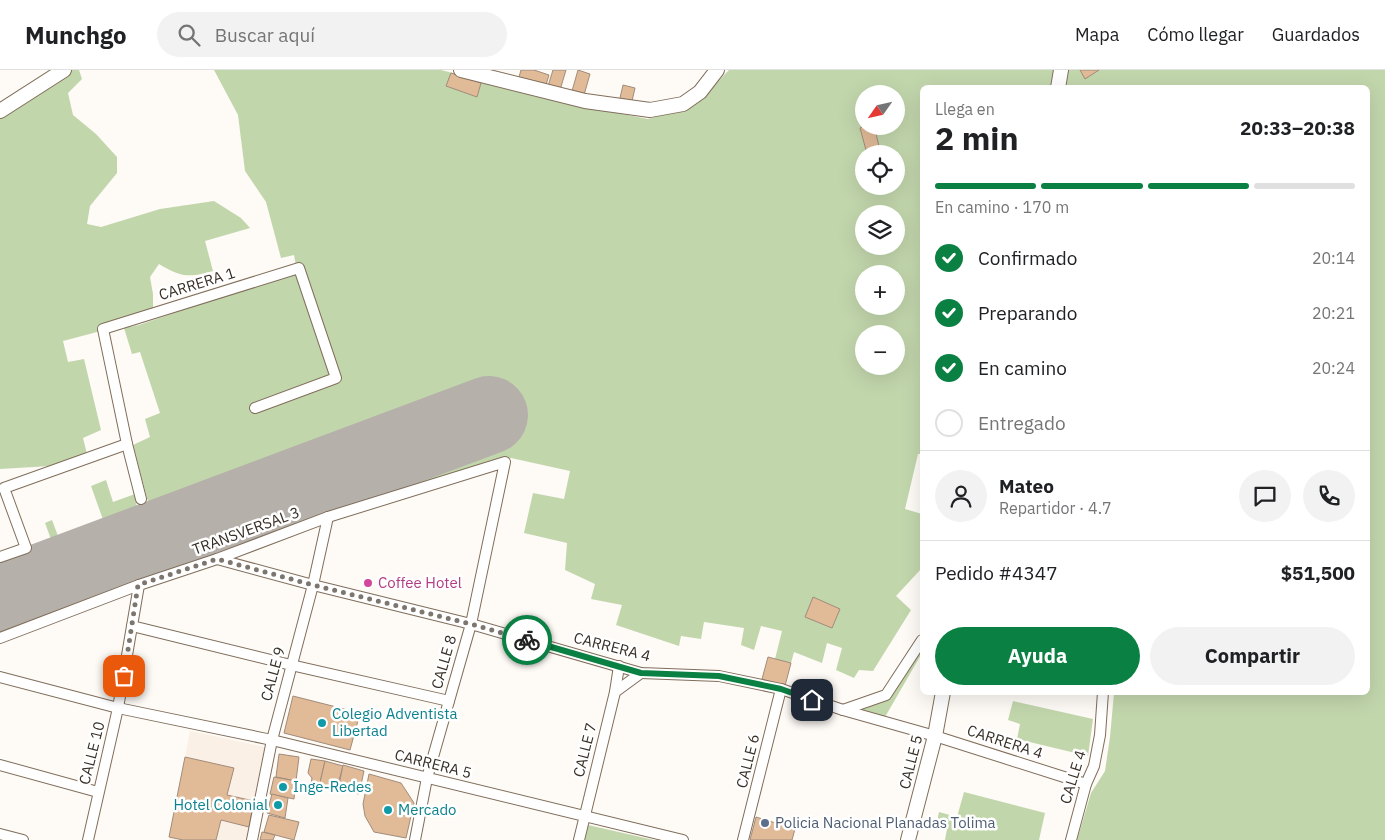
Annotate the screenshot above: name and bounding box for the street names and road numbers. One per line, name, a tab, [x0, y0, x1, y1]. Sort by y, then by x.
street label: CARRERA 1	[156, 263, 237, 304]
street label: TRANSVERSAL 3	[189, 502, 302, 559]
street label: CARRERA 4	[572, 628, 653, 665]
street label: CALLE 8	[427, 633, 460, 691]
street label: CALLE 9	[256, 645, 289, 703]
street label: CALLE 10	[75, 719, 109, 786]
street label: CARRERA 4	[965, 720, 1045, 763]
street label: CALLE 7	[569, 721, 600, 779]
street label: CALLE 6	[732, 732, 763, 790]
street label: CALLE 5	[895, 733, 926, 791]
street label: CARRERA 5	[393, 745, 474, 782]
street label: CALLE 4	[1055, 748, 1090, 806]

